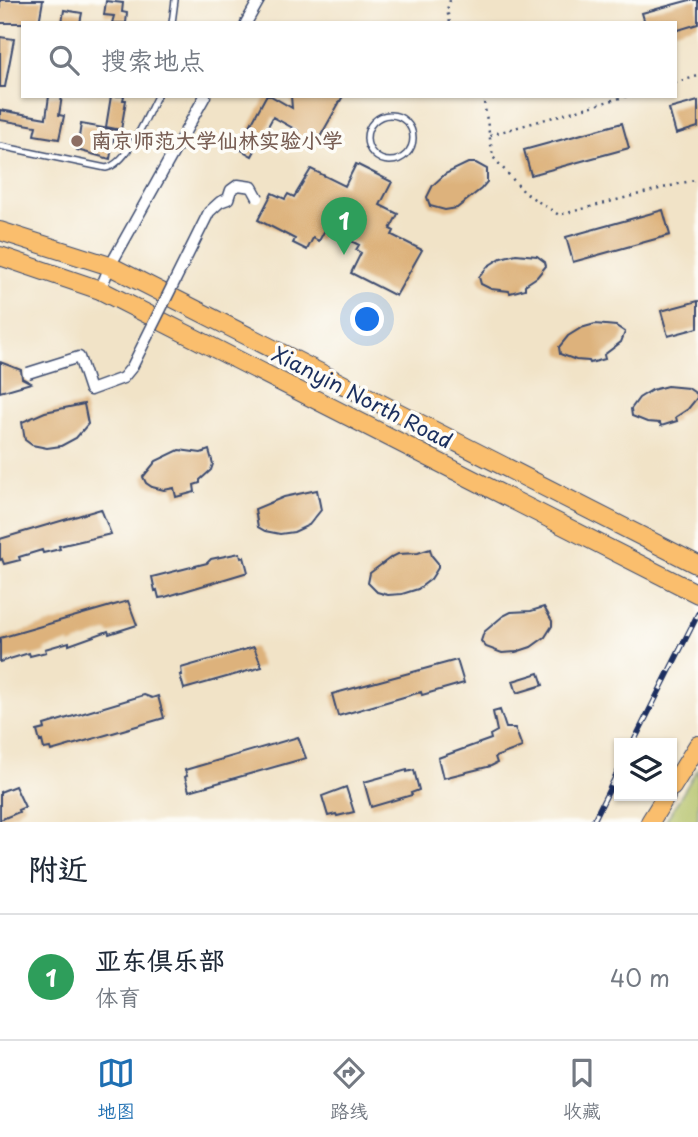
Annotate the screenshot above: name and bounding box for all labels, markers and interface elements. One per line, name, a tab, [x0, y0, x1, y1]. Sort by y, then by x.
search box	[21, 21, 677, 98]
text: 搜索地点	[101, 40, 205, 79]
icon: search	[45, 41, 83, 79]
place label: 南京师范大学仙林实验小学	[91, 123, 343, 155]
marker: 南京师范大学仙林实验小学	[69, 133, 85, 149]
pin: 1	[321, 197, 367, 255]
your location	[350, 302, 384, 336]
street label: Xianyin North Road	[267, 337, 459, 456]
map controls	[614, 738, 677, 801]
button: layers	[614, 738, 677, 801]
text: 附近	[28, 845, 88, 890]
text: 亚东俱乐部	[95, 940, 225, 979]
text: 1	[46, 960, 57, 995]
text: 40 m	[610, 960, 670, 995]
text: 体育	[95, 979, 141, 1014]
tab: 地图	[97, 1054, 135, 1124]
tab: 路线	[330, 1054, 368, 1124]
tab: 收藏	[563, 1054, 601, 1124]

